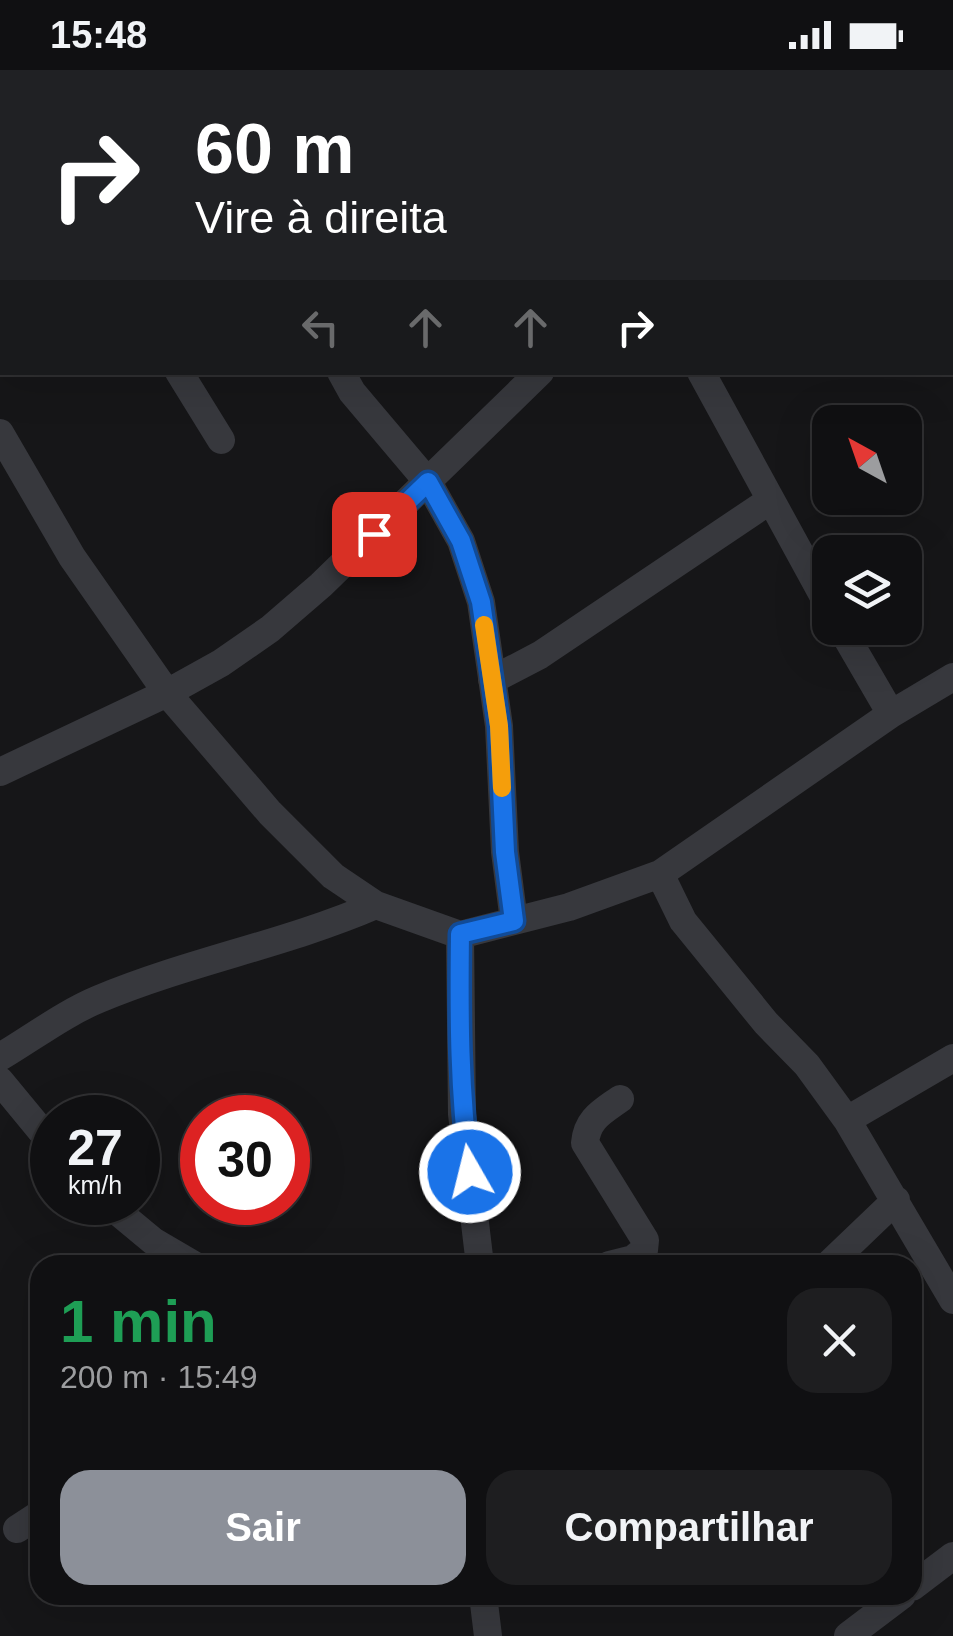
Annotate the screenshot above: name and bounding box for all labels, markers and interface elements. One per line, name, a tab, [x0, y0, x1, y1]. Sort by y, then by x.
text: 15:48	[50, 14, 147, 56]
icon: right	[30, 110, 160, 240]
text: 60 m	[195, 110, 355, 188]
text: Vire à direita	[195, 192, 447, 243]
icon: left	[293, 300, 348, 355]
icon: ahead	[398, 300, 453, 355]
icon: ahead	[503, 300, 558, 355]
icon: right	[608, 300, 663, 355]
north arrow	[812, 405, 922, 515]
map controls	[812, 405, 922, 645]
pin	[332, 492, 417, 577]
icon: arrive	[347, 507, 402, 562]
button: layers	[812, 535, 922, 645]
speed limit sign: 30	[180, 1095, 310, 1225]
text: 27	[67, 1120, 123, 1176]
position arrow	[418, 1120, 522, 1224]
text: km/h	[68, 1171, 122, 1199]
text: 1 min	[60, 1288, 217, 1355]
button: close	[787, 1288, 892, 1393]
text: 200 m · 15:49	[60, 1359, 257, 1395]
button: Sair	[60, 1470, 466, 1585]
button: Compartilhar	[486, 1470, 892, 1585]

